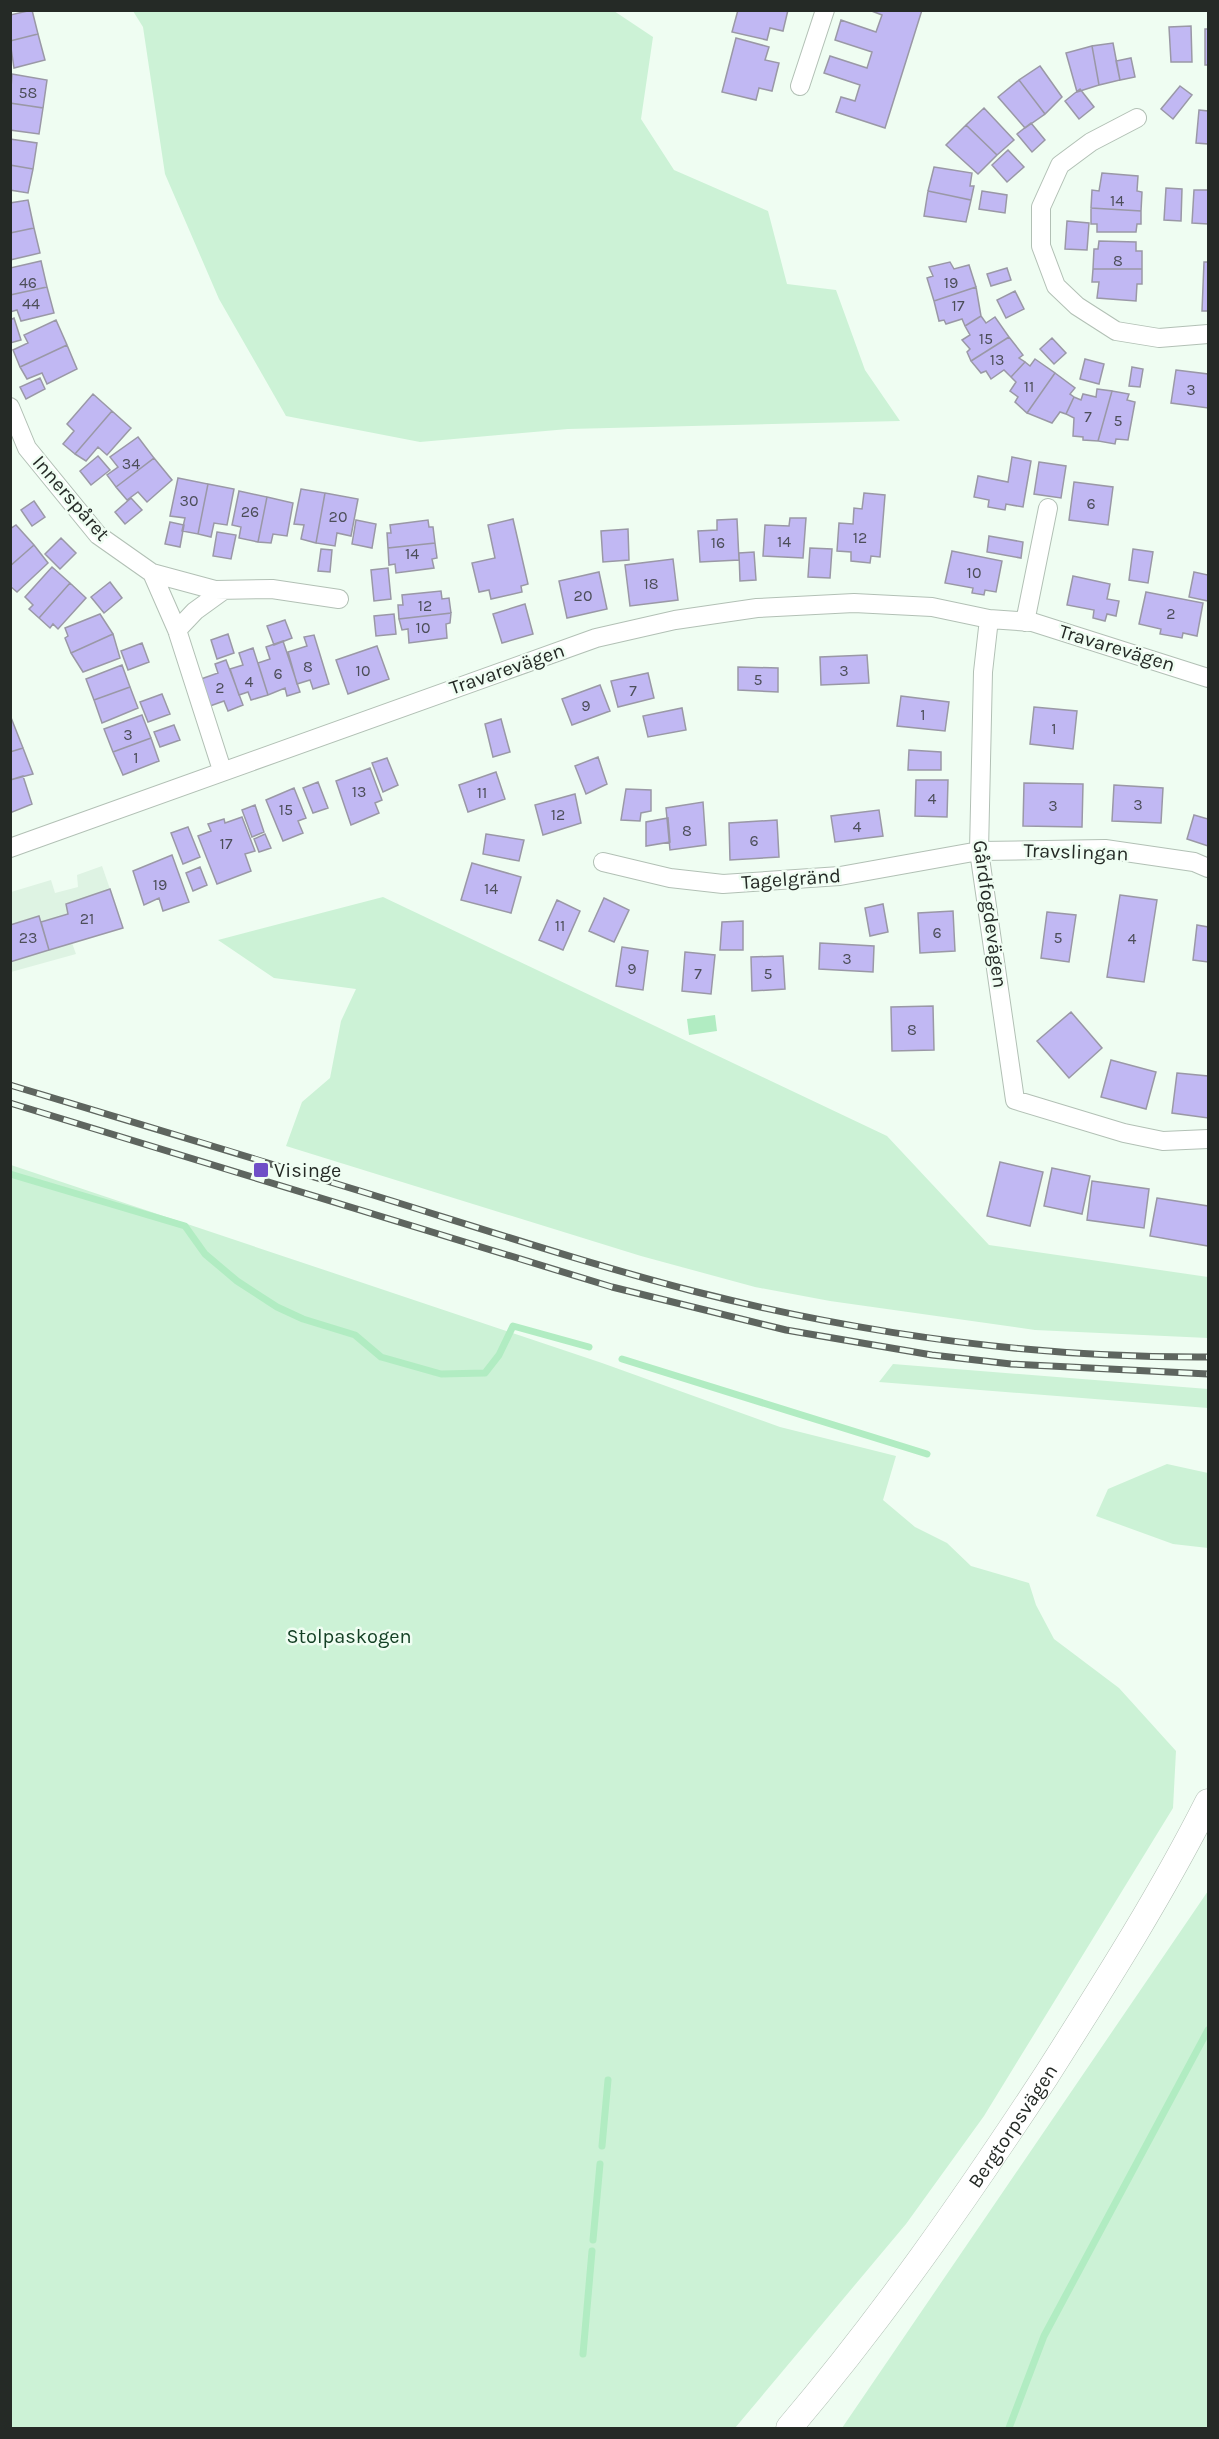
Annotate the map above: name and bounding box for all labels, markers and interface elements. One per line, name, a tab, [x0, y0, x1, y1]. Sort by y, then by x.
house number: 58	[19, 83, 37, 102]
house number: 14	[1110, 191, 1124, 210]
house number: 8	[1113, 251, 1123, 270]
house number: 46	[19, 273, 37, 292]
house number: 19	[944, 273, 958, 292]
house number: 44	[22, 294, 40, 313]
house number: 17	[952, 296, 965, 315]
house number: 15	[979, 329, 993, 348]
house number: 13	[990, 350, 1004, 369]
house number: 11	[1024, 377, 1034, 396]
house number: 3	[1186, 380, 1196, 399]
house number: 7	[1084, 407, 1092, 426]
house number: 5	[1113, 411, 1123, 430]
street label: Innerspåret	[28, 451, 115, 546]
house number: 34	[122, 454, 140, 473]
house number: 30	[180, 491, 198, 510]
house number: 6	[1086, 494, 1096, 513]
house number: 26	[241, 502, 259, 521]
house number: 20	[329, 507, 347, 526]
house number: 12	[853, 528, 867, 547]
house number: 14	[777, 532, 791, 551]
house number: 16	[711, 533, 725, 552]
house number: 14	[405, 544, 419, 563]
house number: 10	[967, 563, 981, 582]
house number: 18	[643, 574, 659, 593]
house number: 20	[574, 586, 592, 605]
house number: 12	[418, 596, 432, 615]
house number: 2	[1166, 604, 1176, 623]
house number: 10	[416, 618, 430, 637]
street label: Travarevägen	[1056, 619, 1178, 677]
street label: Travarevägen	[447, 639, 567, 699]
house number: 8	[303, 657, 313, 676]
house number: 10	[356, 661, 370, 680]
house number: 3	[839, 661, 849, 680]
house number: 6	[273, 664, 283, 683]
house number: 5	[753, 670, 763, 689]
house number: 4	[245, 672, 254, 691]
house number: 2	[215, 678, 225, 697]
house number: 7	[629, 681, 637, 700]
house number: 9	[581, 696, 591, 715]
house number: 1	[920, 705, 926, 724]
house number: 1	[1051, 719, 1057, 738]
house number: 3	[123, 725, 133, 744]
house number: 1	[133, 748, 139, 767]
house number: 13	[352, 782, 366, 801]
house number: 11	[477, 783, 487, 802]
house number: 4	[928, 789, 937, 808]
house number: 3	[1133, 795, 1143, 814]
house number: 3	[1048, 796, 1058, 815]
house number: 15	[279, 800, 293, 819]
house number: 12	[551, 805, 565, 824]
house number: 4	[853, 817, 862, 836]
house number: 8	[682, 821, 692, 840]
house number: 6	[749, 831, 759, 850]
house number: 17	[220, 834, 233, 853]
street label: Gårdfogdevägen	[968, 839, 1012, 989]
street label: Travslingan	[1023, 839, 1129, 865]
street label: Tagelgränd	[740, 864, 842, 894]
house number: 19	[153, 875, 167, 894]
house number: 14	[484, 879, 498, 898]
house number: 21	[80, 909, 94, 928]
house number: 11	[555, 916, 565, 935]
house number: 6	[932, 923, 942, 942]
house number: 23	[19, 928, 37, 947]
house number: 5	[1053, 928, 1063, 947]
house number: 4	[1128, 929, 1137, 948]
house number: 3	[842, 949, 852, 968]
house number: 9	[627, 959, 637, 978]
house number: 7	[694, 964, 702, 983]
house number: 5	[763, 964, 773, 983]
house number: 8	[907, 1020, 917, 1039]
place label: Visinge	[274, 1159, 341, 1182]
marker: Visinge	[252, 1161, 270, 1179]
park label: Stolpaskogen	[286, 1625, 412, 1648]
street label: Bergtorpsvägen	[963, 2060, 1062, 2192]

